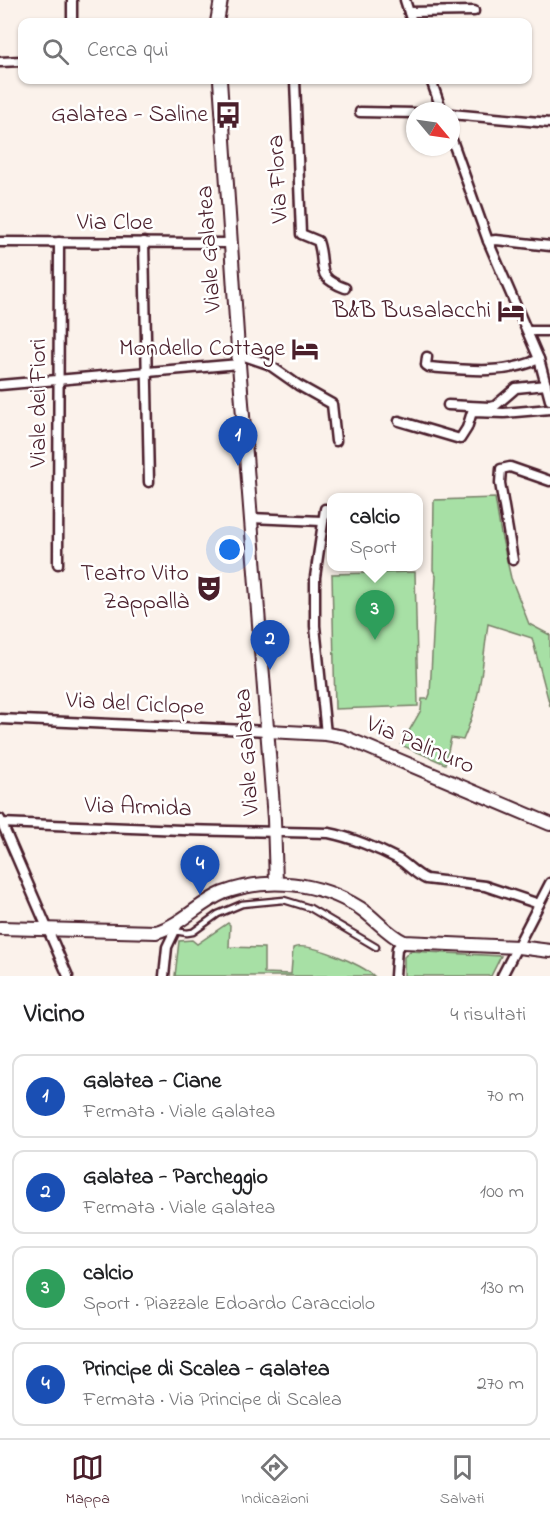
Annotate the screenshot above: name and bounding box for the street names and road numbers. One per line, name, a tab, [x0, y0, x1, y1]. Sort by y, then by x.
street label: Via Flora	[259, 134, 299, 225]
street label: Viale Galatea	[188, 184, 232, 315]
street label: Via Cloe	[76, 206, 153, 241]
street label: Viale dei Fiori	[22, 338, 57, 469]
street label: Via del Ciclope	[64, 684, 205, 726]
street label: Viale Galatea	[226, 687, 270, 818]
street label: Via Palinuro	[359, 707, 480, 785]
street label: Via Armida	[83, 789, 192, 827]

